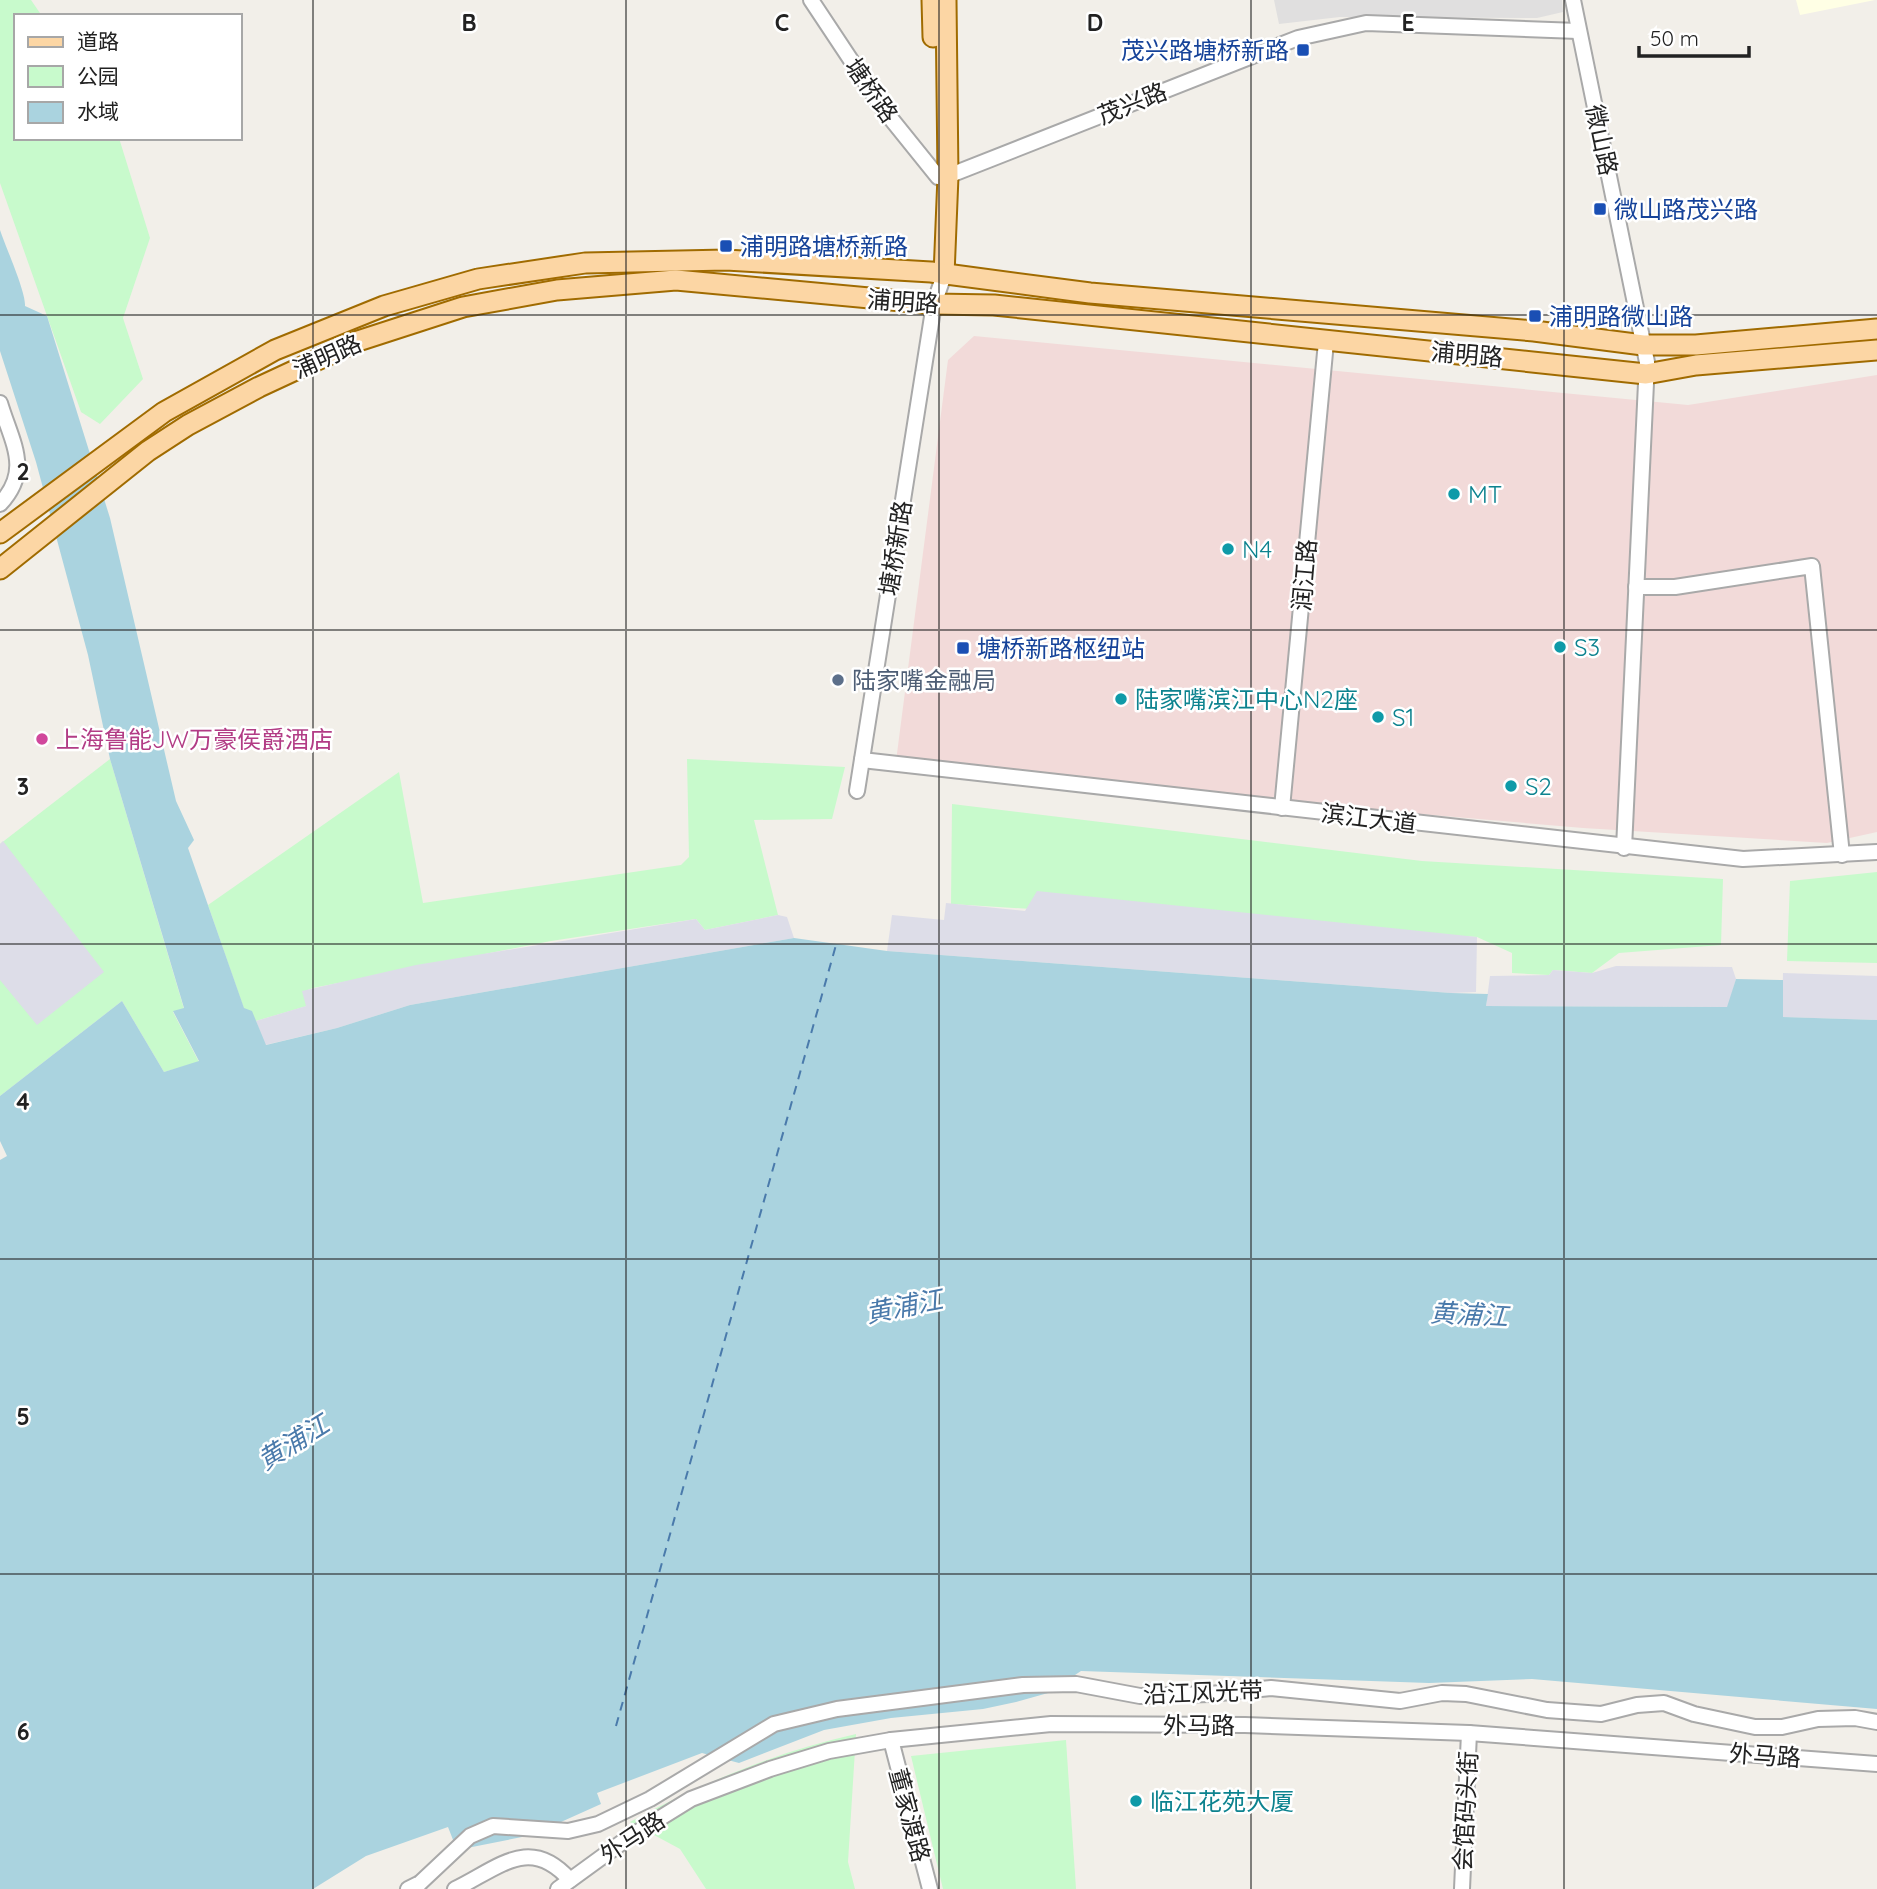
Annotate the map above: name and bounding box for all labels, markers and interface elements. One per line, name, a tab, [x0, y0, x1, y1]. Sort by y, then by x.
text: B	[461, 8, 477, 37]
text: C	[775, 8, 789, 37]
text: D	[1087, 8, 1103, 37]
text: E	[1401, 8, 1415, 37]
legend	[14, 14, 242, 140]
scale bar	[1639, 14, 1749, 58]
text: 50 m	[1650, 25, 1699, 51]
text: 道路	[77, 28, 119, 54]
place label: 茂兴路塘桥新路	[1121, 35, 1289, 65]
marker: 茂兴路塘桥新路	[1295, 42, 1311, 58]
street label: 塘桥路	[839, 52, 905, 128]
text: 公园	[77, 63, 119, 89]
street label: 茂兴路	[1093, 76, 1171, 130]
text: 水域	[77, 98, 119, 124]
street label: 微山路	[1580, 102, 1624, 178]
place label: 微山路茂兴路	[1614, 194, 1758, 224]
marker: 微山路茂兴路	[1592, 201, 1608, 217]
place label: 浦明路塘桥新路	[740, 231, 908, 261]
marker: 浦明路塘桥新路	[718, 238, 734, 254]
street label: 浦明路	[866, 284, 940, 318]
place label: 浦明路微山路	[1549, 301, 1693, 331]
marker: 浦明路微山路	[1527, 308, 1543, 324]
street label: 浦明路	[288, 328, 366, 384]
street label: 浦明路	[1430, 336, 1504, 372]
text: 2	[16, 457, 30, 486]
place label: MT	[1468, 479, 1502, 509]
marker: MT	[1446, 486, 1462, 502]
street label: 塘桥新路	[873, 498, 917, 598]
place label: N4	[1242, 534, 1272, 564]
street label: 润江路	[1286, 538, 1322, 612]
marker: N4	[1220, 541, 1236, 557]
place label: S3	[1574, 632, 1600, 662]
place label: 塘桥新路枢纽站	[977, 633, 1145, 663]
marker: S3	[1552, 639, 1568, 655]
marker: 塘桥新路枢纽站	[955, 640, 971, 656]
place label: 陆家嘴金融局	[852, 665, 996, 695]
marker: 陆家嘴金融局	[830, 672, 846, 688]
place label: 陆家嘴滨江中心N2座	[1135, 684, 1358, 714]
marker: 陆家嘴滨江中心N2座	[1113, 691, 1129, 707]
place label: S1	[1392, 702, 1414, 732]
marker: S1	[1370, 709, 1386, 725]
place label: 上海鲁能JW万豪侯爵酒店	[56, 724, 333, 754]
marker: 上海鲁能JW万豪侯爵酒店	[34, 731, 50, 747]
place label: S2	[1525, 771, 1552, 801]
text: 3	[17, 772, 29, 801]
marker: S2	[1503, 778, 1519, 794]
street label: 滨江大道	[1320, 797, 1418, 839]
text: 4	[16, 1087, 30, 1116]
water label: 黄浦江	[863, 1282, 948, 1330]
water label: 黄浦江	[1429, 1295, 1512, 1333]
text: 5	[16, 1402, 30, 1431]
water label: 黄浦江	[251, 1406, 337, 1477]
street label: 沿江风光带	[1143, 1675, 1263, 1709]
street label: 外马路	[1163, 1710, 1235, 1740]
text: 6	[17, 1717, 29, 1746]
street label: 外马路	[1728, 1738, 1802, 1772]
street label: 会馆码头街	[1447, 1750, 1483, 1872]
street label: 董家渡路	[883, 1765, 937, 1865]
place label: 临江花苑大厦	[1150, 1786, 1294, 1816]
marker: 临江花苑大厦	[1128, 1793, 1144, 1809]
street label: 外马路	[594, 1804, 670, 1870]

